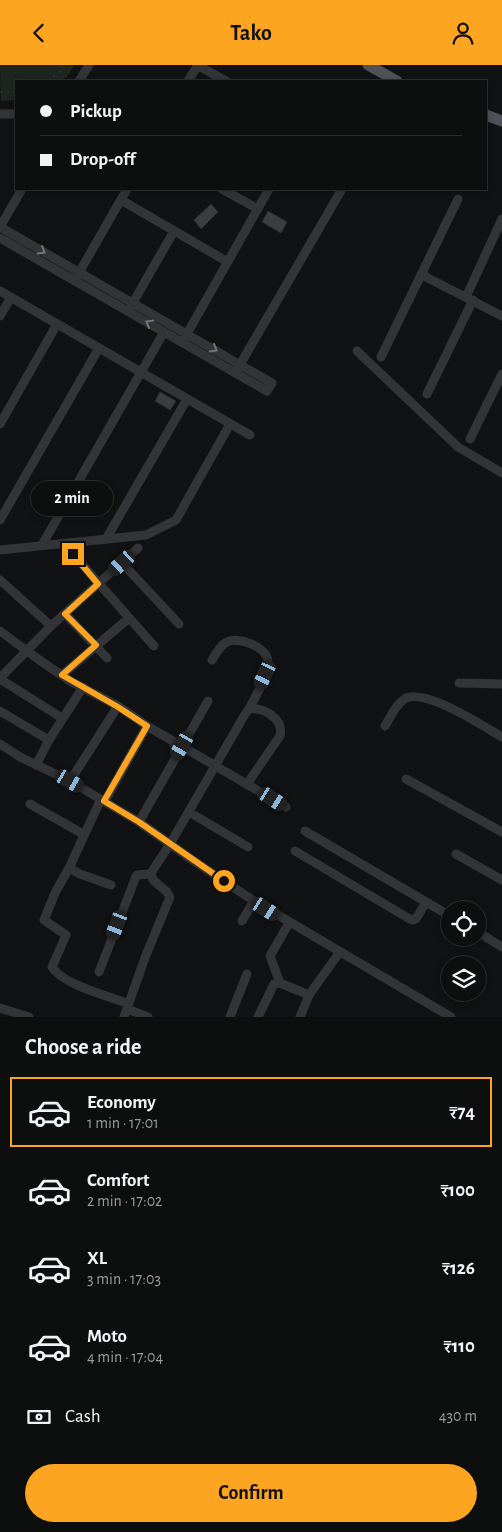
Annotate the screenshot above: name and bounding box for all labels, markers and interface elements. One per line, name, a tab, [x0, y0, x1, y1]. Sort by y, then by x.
icon: back	[25, 19, 53, 47]
icon: person	[449, 19, 477, 47]
text: Tako	[230, 22, 272, 44]
text: Pickup	[70, 102, 122, 121]
text: Drop-off	[70, 150, 135, 169]
one-way arrow	[37, 245, 46, 255]
one-way arrow	[145, 320, 154, 330]
one-way arrow	[208, 343, 217, 353]
callout: 2 min	[32, 481, 114, 517]
text: 2 min	[54, 490, 90, 506]
route end	[62, 543, 84, 565]
car	[105, 547, 138, 579]
car	[251, 658, 278, 692]
car	[168, 729, 195, 763]
car	[53, 767, 86, 795]
car	[256, 785, 289, 813]
route start	[213, 870, 235, 892]
car	[249, 895, 282, 923]
map controls	[441, 901, 486, 1001]
button: locate	[441, 901, 486, 946]
car	[104, 908, 129, 942]
button: layers	[441, 956, 486, 1001]
text: Choose a ride	[25, 1036, 141, 1058]
icon: car	[27, 1090, 72, 1135]
text: Economy	[87, 1093, 156, 1112]
text: ₹74	[449, 1103, 475, 1122]
text: 1 min · 17:01	[87, 1115, 159, 1131]
icon: car	[27, 1168, 72, 1213]
text: Comfort	[87, 1171, 149, 1190]
text: ₹100	[440, 1181, 475, 1200]
text: 2 min · 17:02	[87, 1193, 162, 1209]
icon: car	[27, 1246, 72, 1291]
text: XL	[87, 1249, 107, 1268]
text: ₹126	[442, 1259, 475, 1278]
text: 3 min · 17:03	[87, 1271, 161, 1287]
icon: car	[27, 1324, 72, 1369]
text: Moto	[87, 1327, 127, 1346]
text: ₹110	[443, 1337, 475, 1356]
text: 4 min · 17:04	[87, 1349, 163, 1365]
icon: cash	[25, 1403, 53, 1431]
text: Cash	[65, 1407, 101, 1426]
text: 430 m	[439, 1408, 477, 1424]
button: Confirm	[25, 1464, 477, 1522]

